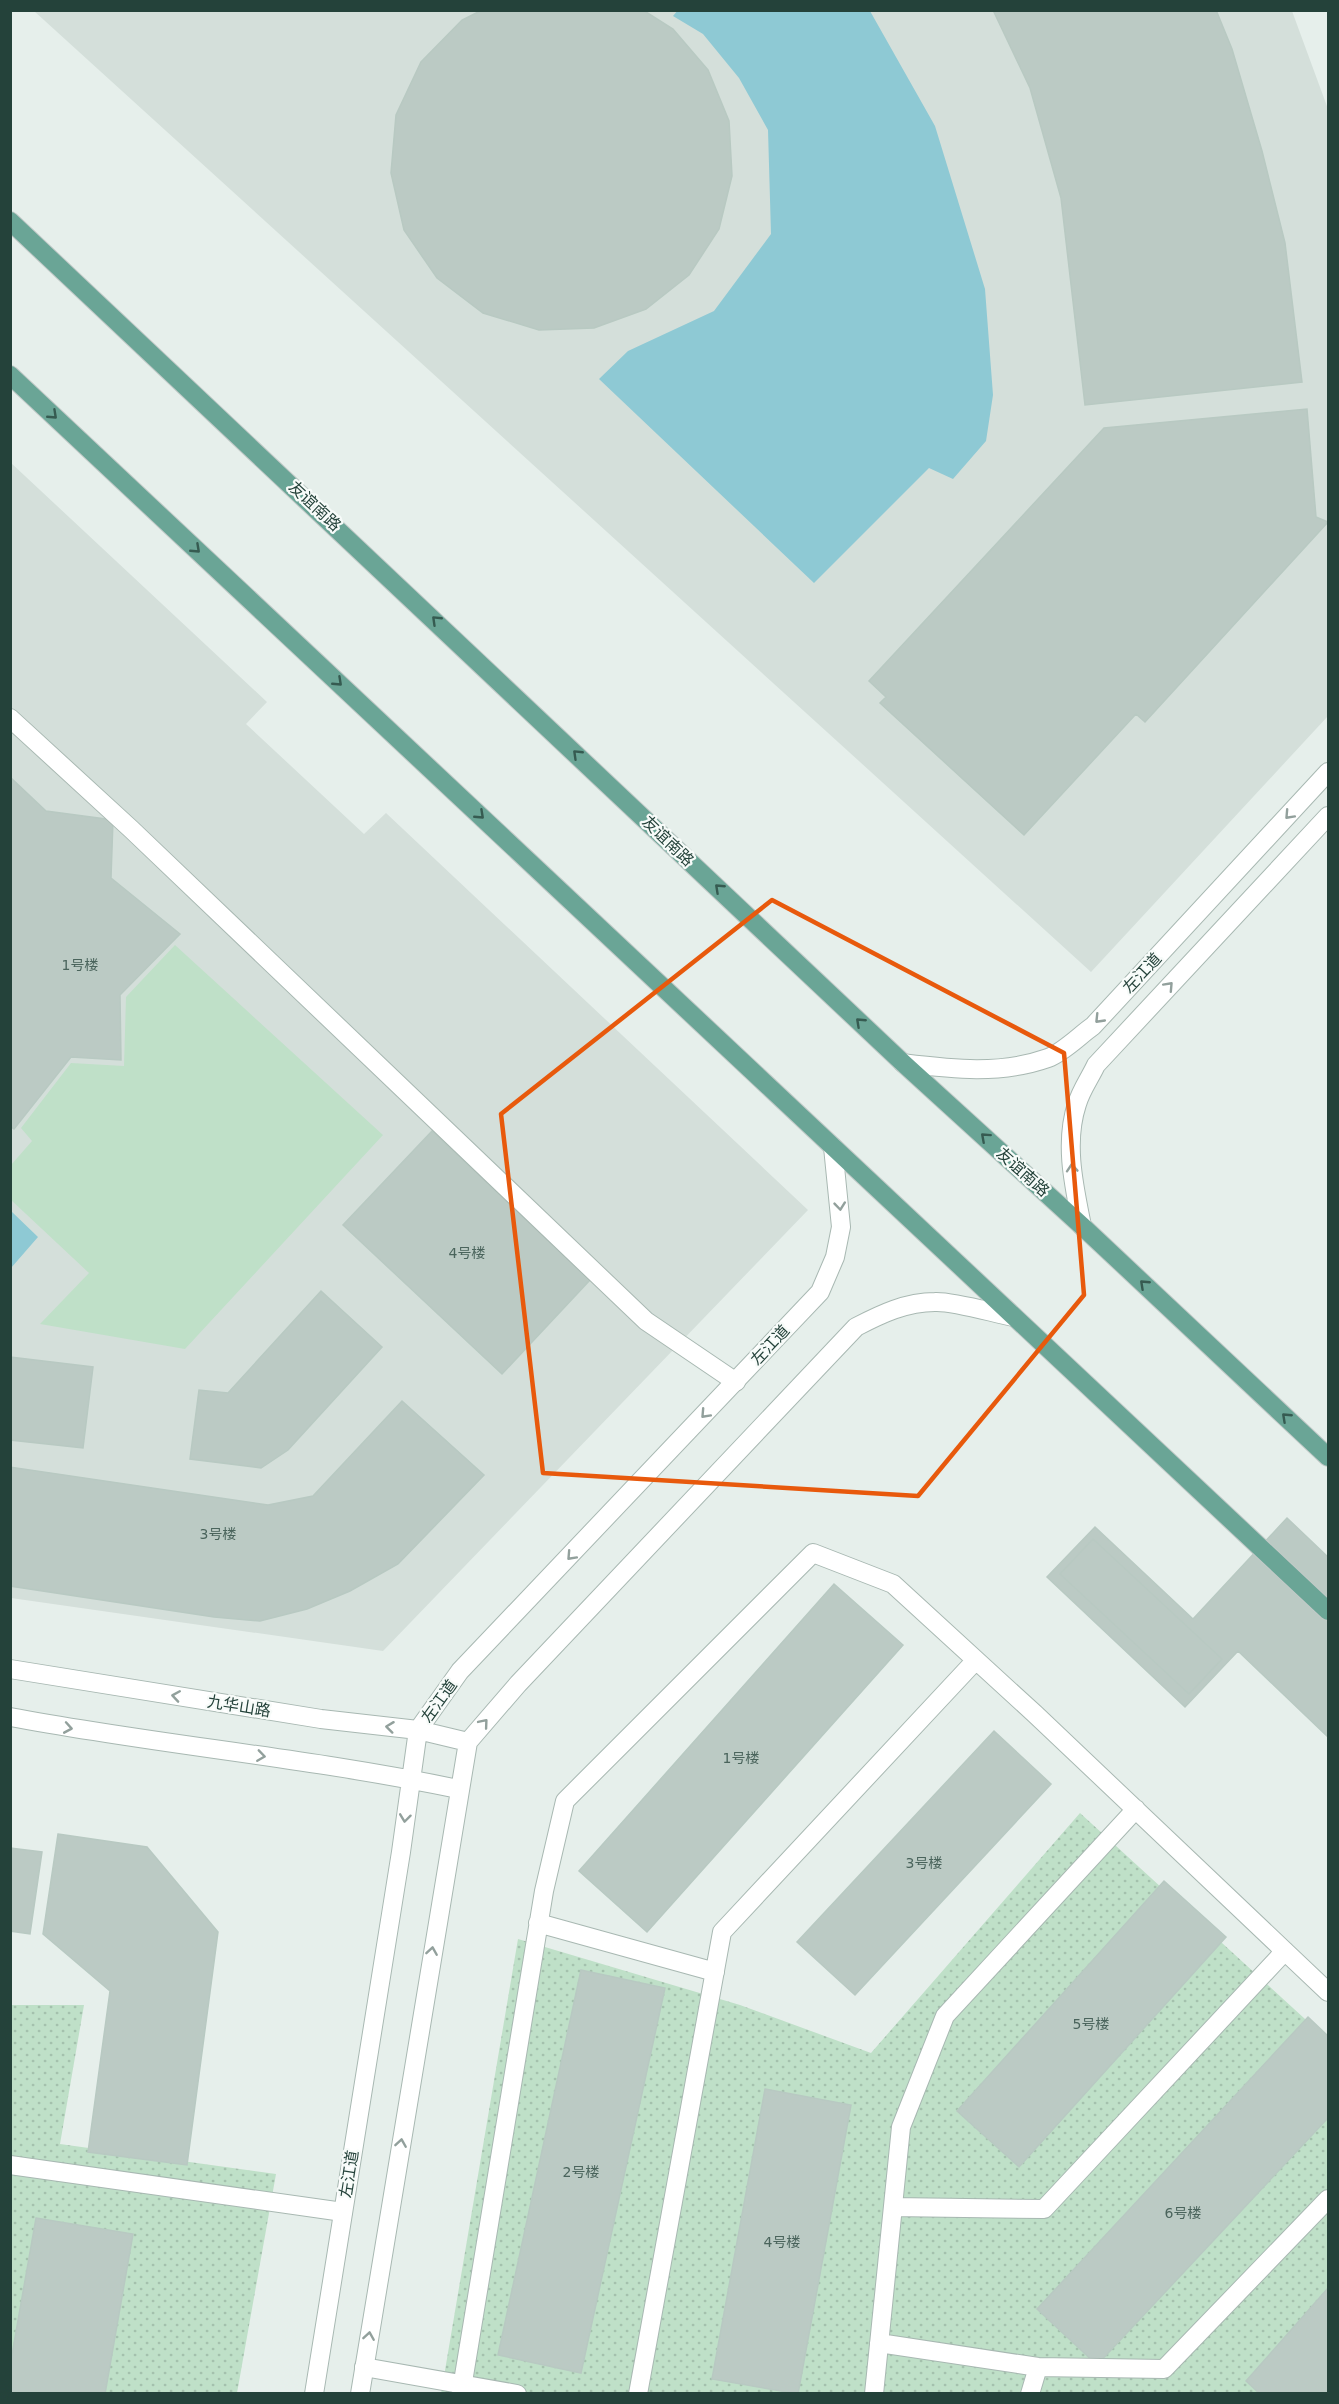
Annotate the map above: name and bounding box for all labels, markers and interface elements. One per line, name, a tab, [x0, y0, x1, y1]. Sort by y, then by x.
one-way arrow	[47, 408, 57, 419]
street label: 友谊南路	[285, 477, 345, 535]
one-way arrow	[188, 541, 199, 552]
one-way arrow	[432, 616, 442, 627]
one-way arrow	[331, 675, 341, 686]
one-way arrow	[573, 750, 584, 761]
one-way arrow	[473, 808, 484, 819]
one-way arrow	[1285, 808, 1296, 818]
street label: 友谊南路	[638, 812, 698, 870]
one-way arrow	[715, 885, 726, 896]
street label: 左江道	[1119, 949, 1165, 997]
house number: 1号楼	[62, 957, 98, 973]
one-way arrow	[1162, 982, 1173, 992]
one-way arrow	[1095, 1012, 1106, 1023]
one-way arrow	[857, 1019, 868, 1030]
one-way arrow	[981, 1133, 992, 1144]
street label: 友谊南路	[993, 1144, 1053, 1200]
one-way arrow	[1066, 1164, 1079, 1173]
one-way arrow	[833, 1201, 845, 1210]
house number: 4号楼	[449, 1245, 485, 1261]
one-way arrow	[1140, 1280, 1151, 1291]
street label: 左江道	[747, 1321, 793, 1369]
one-way arrow	[701, 1408, 712, 1418]
one-way arrow	[1282, 1413, 1293, 1424]
house number: 3号楼	[200, 1526, 236, 1542]
one-way arrow	[568, 1549, 579, 1560]
street label: 左江道	[417, 1676, 461, 1726]
one-way arrow	[172, 1690, 181, 1702]
street label: 九华山路	[206, 1692, 272, 1720]
one-way arrow	[477, 1719, 488, 1730]
one-way arrow	[63, 1721, 73, 1734]
one-way arrow	[385, 1721, 395, 1734]
one-way arrow	[256, 1750, 266, 1762]
house number: 1号楼	[723, 1750, 759, 1766]
one-way arrow	[399, 1813, 412, 1822]
house number: 3号楼	[906, 1855, 942, 1871]
one-way arrow	[426, 1946, 438, 1956]
house number: 5号楼	[1073, 2016, 1109, 2032]
one-way arrow	[394, 2139, 406, 2148]
street label: 左江道	[336, 2149, 362, 2199]
house number: 2号楼	[563, 2164, 599, 2180]
house number: 6号楼	[1165, 2205, 1201, 2221]
house number: 4号楼	[764, 2234, 800, 2250]
one-way arrow	[363, 2331, 375, 2340]

